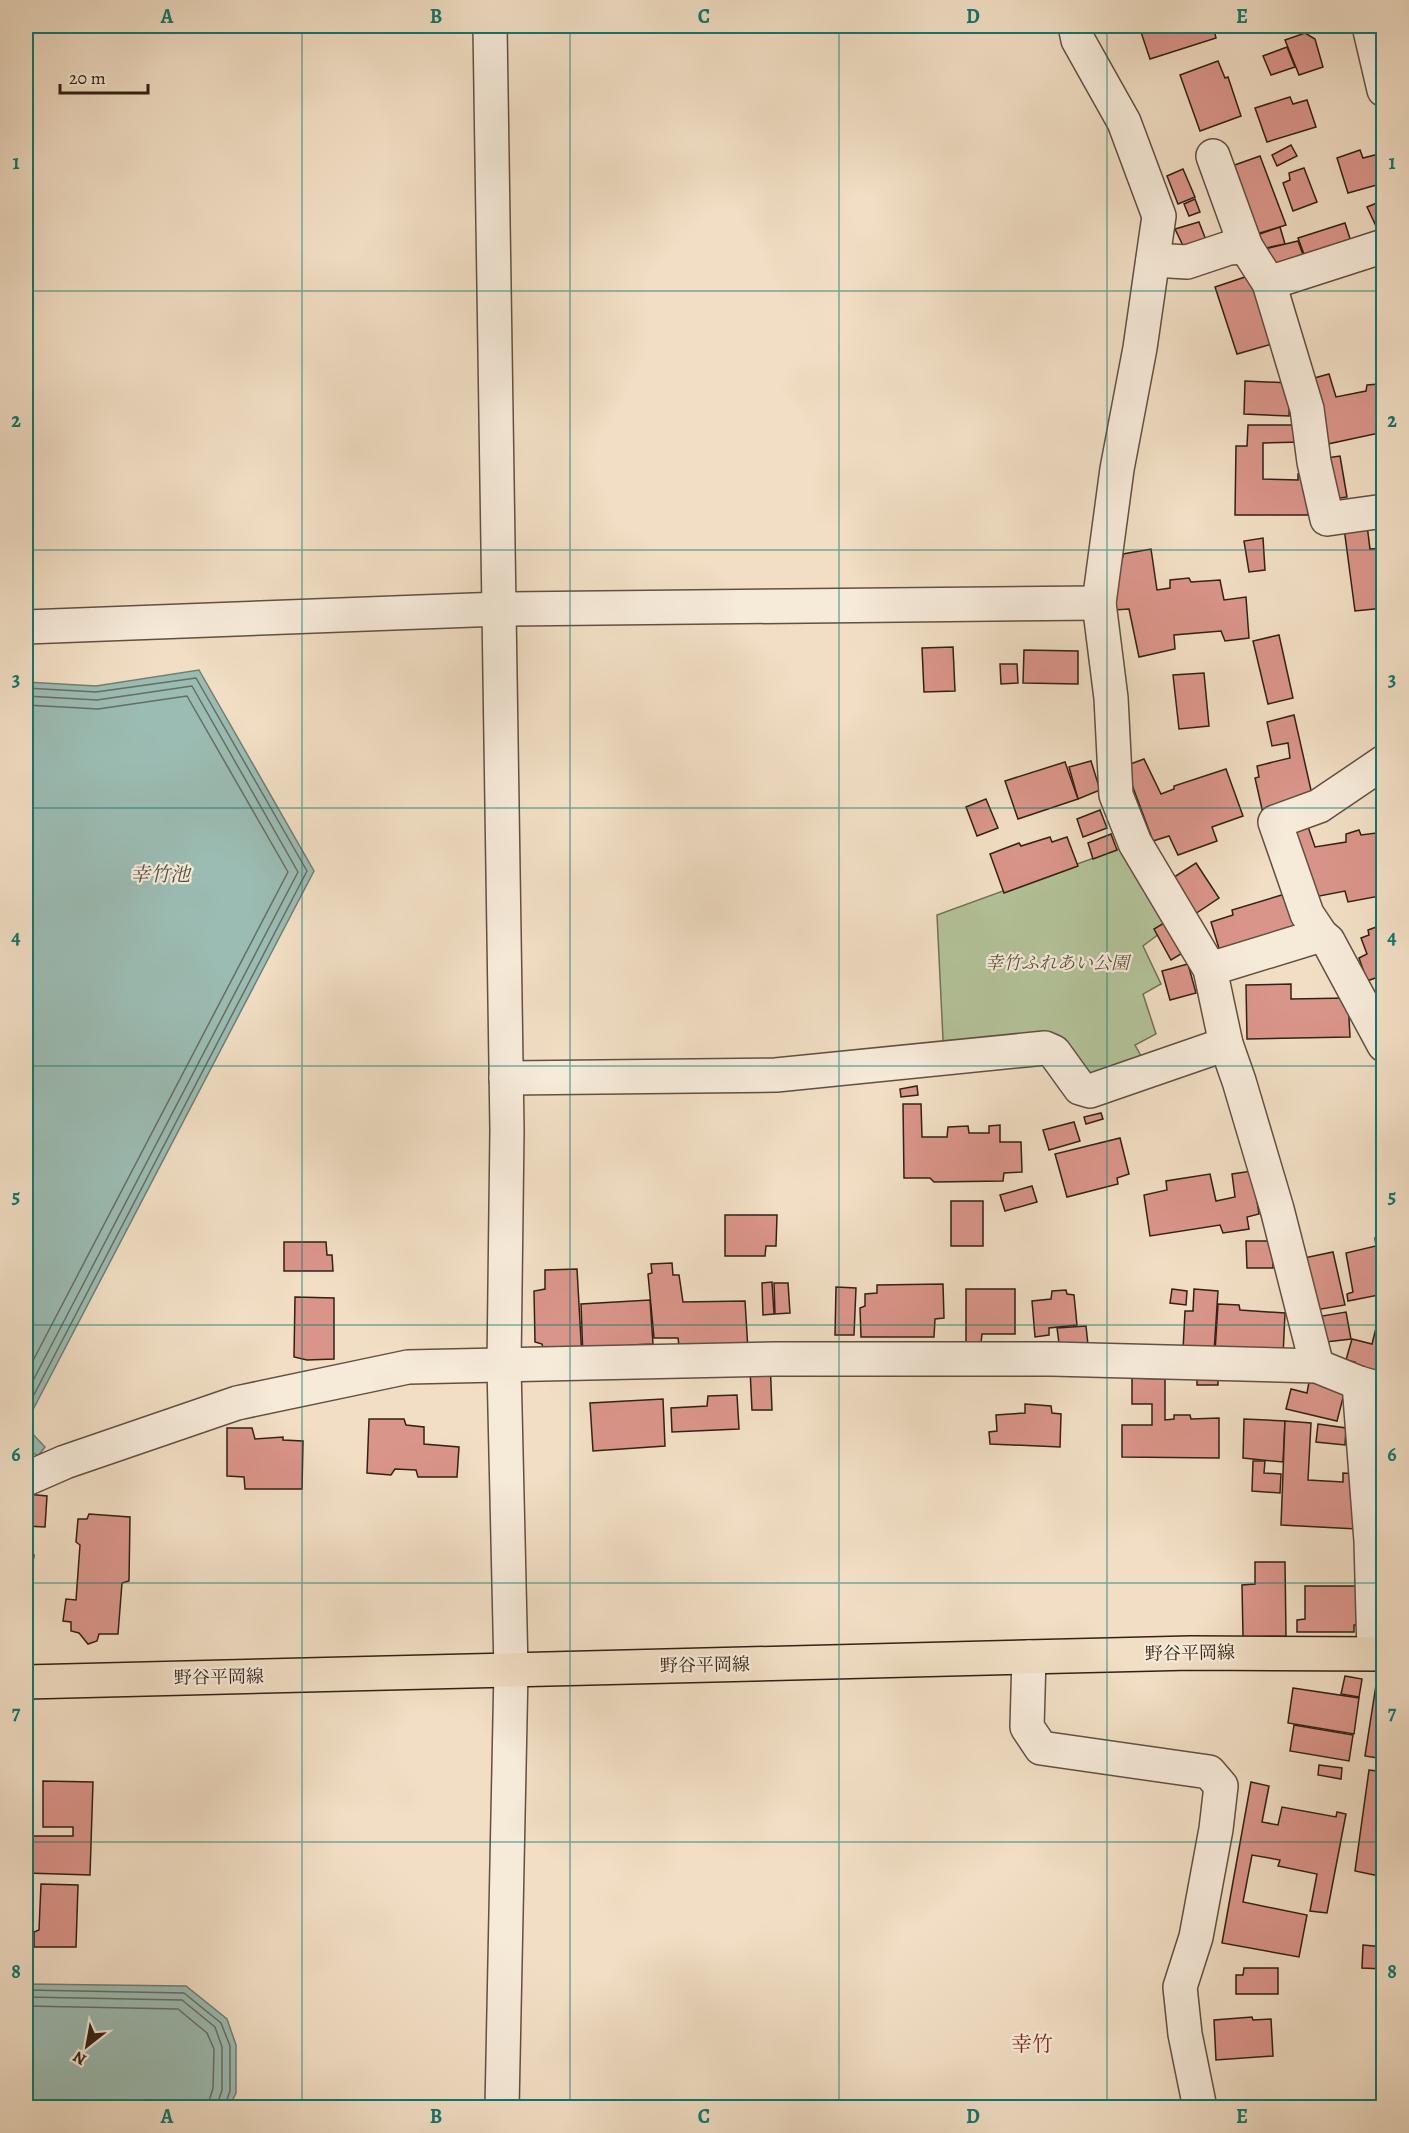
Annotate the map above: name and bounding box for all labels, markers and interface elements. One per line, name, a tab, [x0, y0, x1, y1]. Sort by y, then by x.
text: A	[160, 3, 174, 30]
text: B	[430, 3, 442, 30]
text: C	[698, 3, 710, 30]
text: D	[966, 3, 980, 30]
text: E	[1236, 3, 1248, 30]
scale bar	[60, 57, 148, 95]
text: 20 m	[69, 66, 106, 90]
text: 1	[12, 149, 20, 176]
text: 1	[1388, 149, 1396, 176]
text: 2	[11, 407, 21, 434]
text: 2	[1387, 407, 1397, 434]
text: 3	[12, 666, 20, 693]
text: 3	[1388, 666, 1396, 693]
water label: 幸竹池	[130, 861, 192, 888]
text: 4	[11, 924, 21, 951]
text: 4	[1387, 924, 1397, 951]
park label: 幸竹ふれあい公園	[985, 951, 1132, 975]
text: 5	[12, 1183, 20, 1210]
text: 5	[1388, 1183, 1396, 1210]
text: 6	[11, 1441, 21, 1468]
text: 6	[1387, 1441, 1397, 1468]
street label: 野谷平岡線	[1145, 1640, 1235, 1666]
street label: 野谷平岡線	[660, 1652, 750, 1678]
street label: 野谷平岡線	[174, 1664, 264, 1690]
text: 7	[12, 1699, 21, 1726]
text: 7	[1388, 1699, 1397, 1726]
text: 8	[11, 1958, 21, 1985]
text: 8	[1387, 1958, 1397, 1985]
north arrow	[57, 2016, 117, 2076]
district label: 幸竹	[1011, 2030, 1053, 2058]
text: N	[69, 2045, 90, 2070]
text: A	[160, 2103, 174, 2130]
text: B	[430, 2103, 442, 2130]
text: C	[698, 2103, 710, 2130]
text: D	[966, 2103, 980, 2130]
text: E	[1236, 2103, 1248, 2130]

